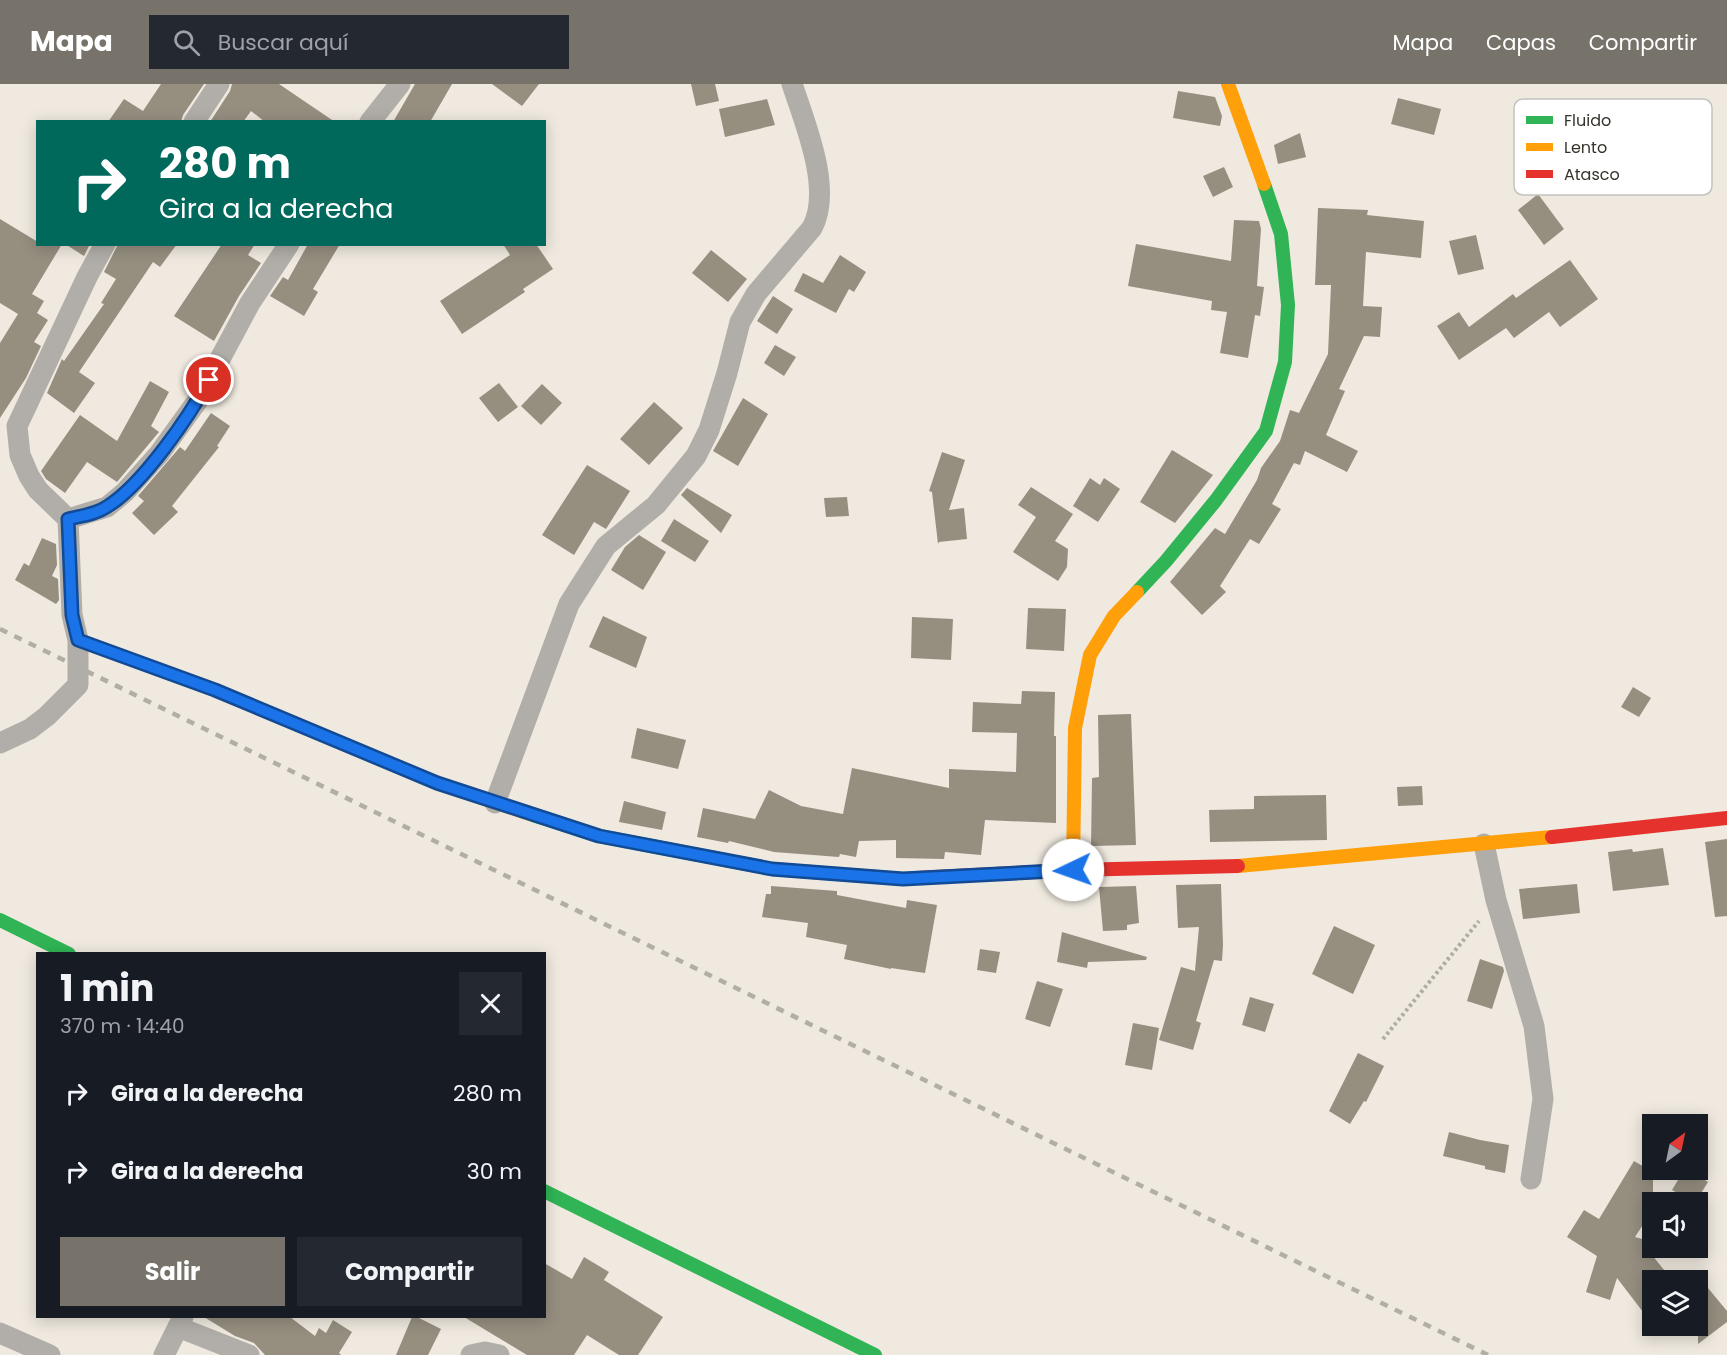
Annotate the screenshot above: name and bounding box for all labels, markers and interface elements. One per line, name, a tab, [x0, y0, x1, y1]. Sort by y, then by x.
search box	[149, 15, 569, 69]
text: Mapa	[30, 22, 113, 61]
icon: search	[170, 26, 203, 59]
text: Buscar aquí	[218, 27, 348, 58]
text: Mapa	[1392, 28, 1453, 57]
text: Capas	[1486, 28, 1556, 57]
text: Compartir	[1589, 28, 1697, 57]
legend	[1514, 99, 1712, 195]
text: Fluido	[1564, 109, 1611, 132]
text: 280 m	[159, 134, 291, 193]
text: Lento	[1564, 136, 1607, 159]
icon: right	[60, 144, 138, 222]
text: Atasco	[1564, 163, 1620, 186]
text: Gira a la derecha	[159, 190, 393, 227]
pin	[183, 354, 234, 405]
icon: arrive	[192, 363, 225, 396]
position arrow	[1041, 838, 1105, 902]
text: 1 min	[60, 963, 154, 1014]
button: close	[459, 972, 522, 1035]
text: 370 m · 14:40	[60, 1012, 185, 1040]
icon: right	[60, 1077, 93, 1110]
text: Gira a la derecha	[111, 1078, 304, 1109]
text: 280 m	[453, 1078, 522, 1109]
north arrow	[1642, 1114, 1708, 1180]
map controls	[1642, 1114, 1708, 1336]
icon: right	[60, 1155, 93, 1188]
text: Gira a la derecha	[111, 1156, 304, 1187]
text: 30 m	[467, 1156, 522, 1187]
button: sound	[1642, 1192, 1708, 1258]
button: Salir	[60, 1237, 285, 1306]
button: Compartir	[297, 1237, 522, 1306]
button: layers	[1642, 1270, 1708, 1336]

